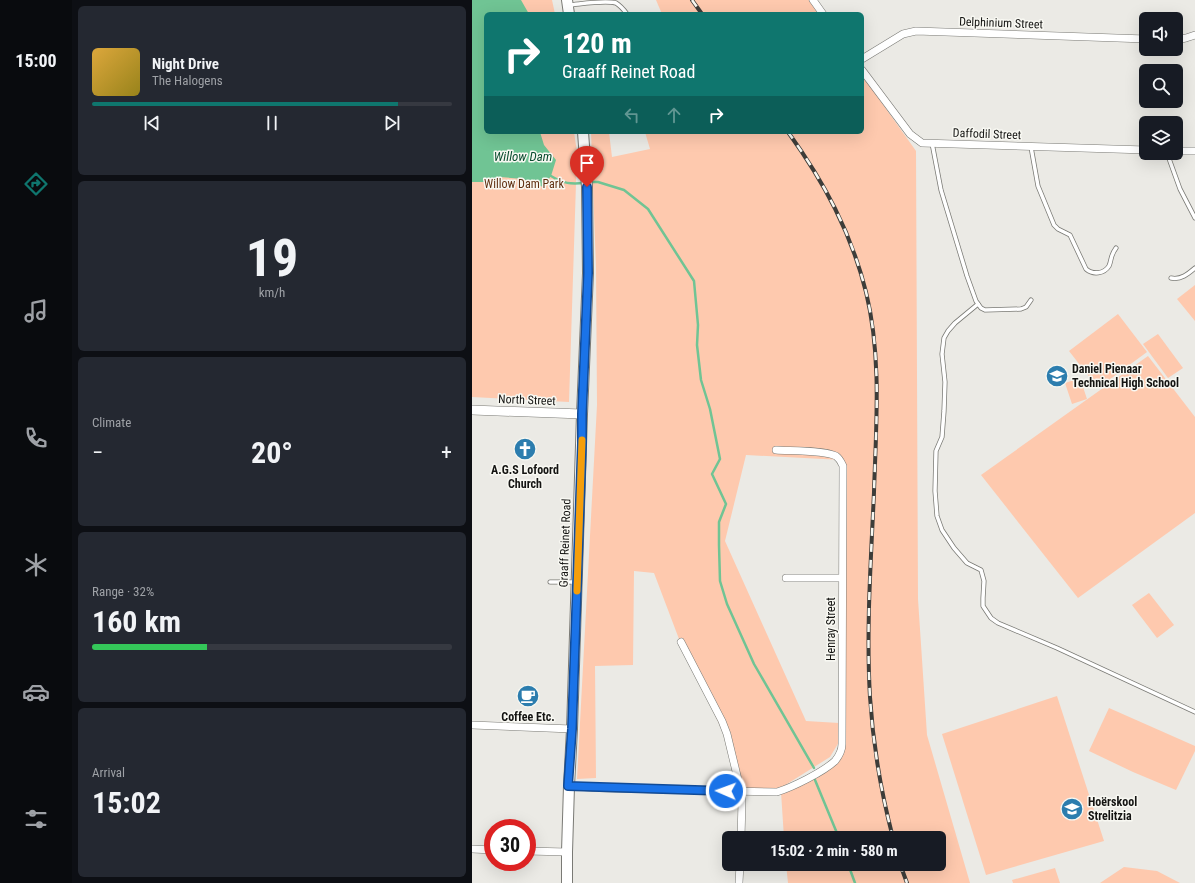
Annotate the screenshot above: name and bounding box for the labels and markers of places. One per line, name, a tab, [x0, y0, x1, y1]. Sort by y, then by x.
pin	[570, 146, 604, 187]
place label: Daniel Pienaar Technical High School	[1072, 362, 1179, 390]
school or university icon: Daniel Pienaar Technical High School	[1044, 363, 1070, 389]
church icon: A.G.S Lofoord Church	[512, 436, 538, 462]
place label: A.G.S Lofoord Church	[491, 463, 559, 491]
cafe icon: Coffee Etc.	[515, 683, 541, 709]
place label: Coffee Etc.	[501, 710, 555, 724]
place label: Hoërskool Strelitzia	[1088, 795, 1137, 823]
school or university icon: Hoërskool Strelitzia	[1059, 796, 1085, 822]

